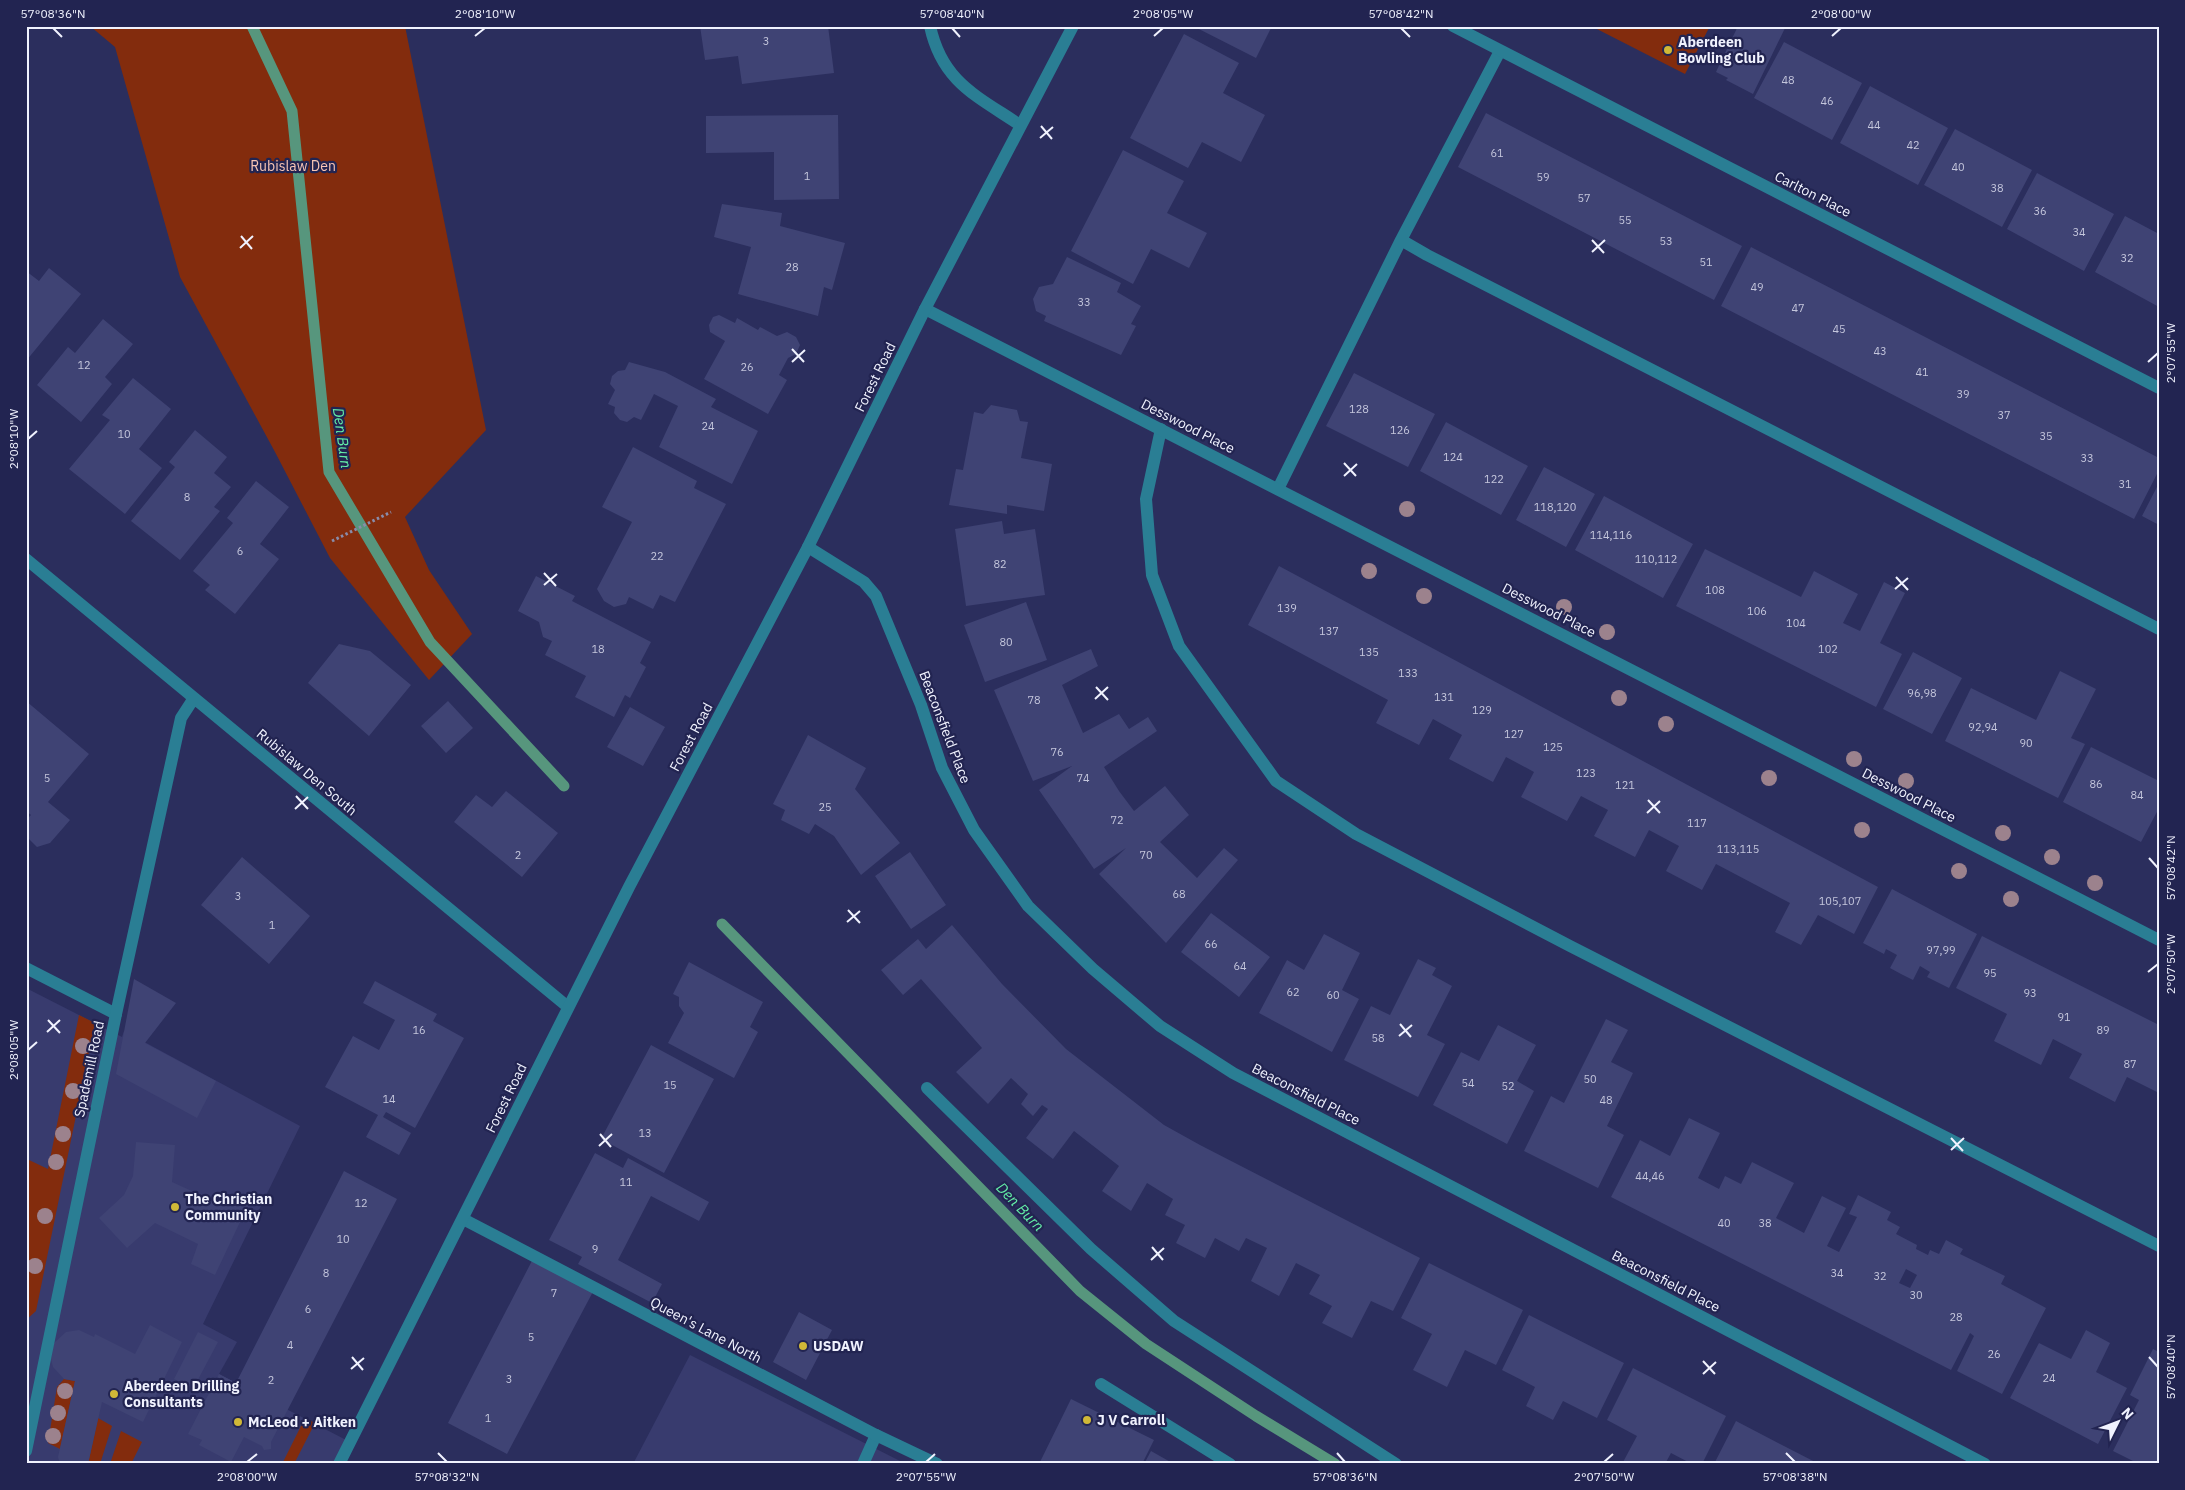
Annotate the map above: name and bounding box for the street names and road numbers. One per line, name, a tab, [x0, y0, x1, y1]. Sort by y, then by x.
street label: Carlton Place	[1772, 167, 1855, 221]
street label: Forest Road	[850, 339, 900, 415]
street label: Desswood Place	[1138, 395, 1238, 457]
street label: Desswood Place	[1499, 579, 1599, 641]
street label: Beaconsfield Place	[915, 668, 975, 786]
street label: Forest Road	[665, 700, 717, 774]
street label: Rubislaw Den South	[253, 725, 361, 819]
street label: Desswood Place	[1859, 764, 1959, 826]
street label: Spademill Road	[70, 1019, 108, 1119]
street label: Beaconsfield Place	[1249, 1059, 1363, 1129]
street label: Forest Road	[481, 1060, 531, 1136]
street label: Beaconsfield Place	[1609, 1246, 1723, 1316]
street label: Queen's Lane North	[647, 1293, 765, 1367]

